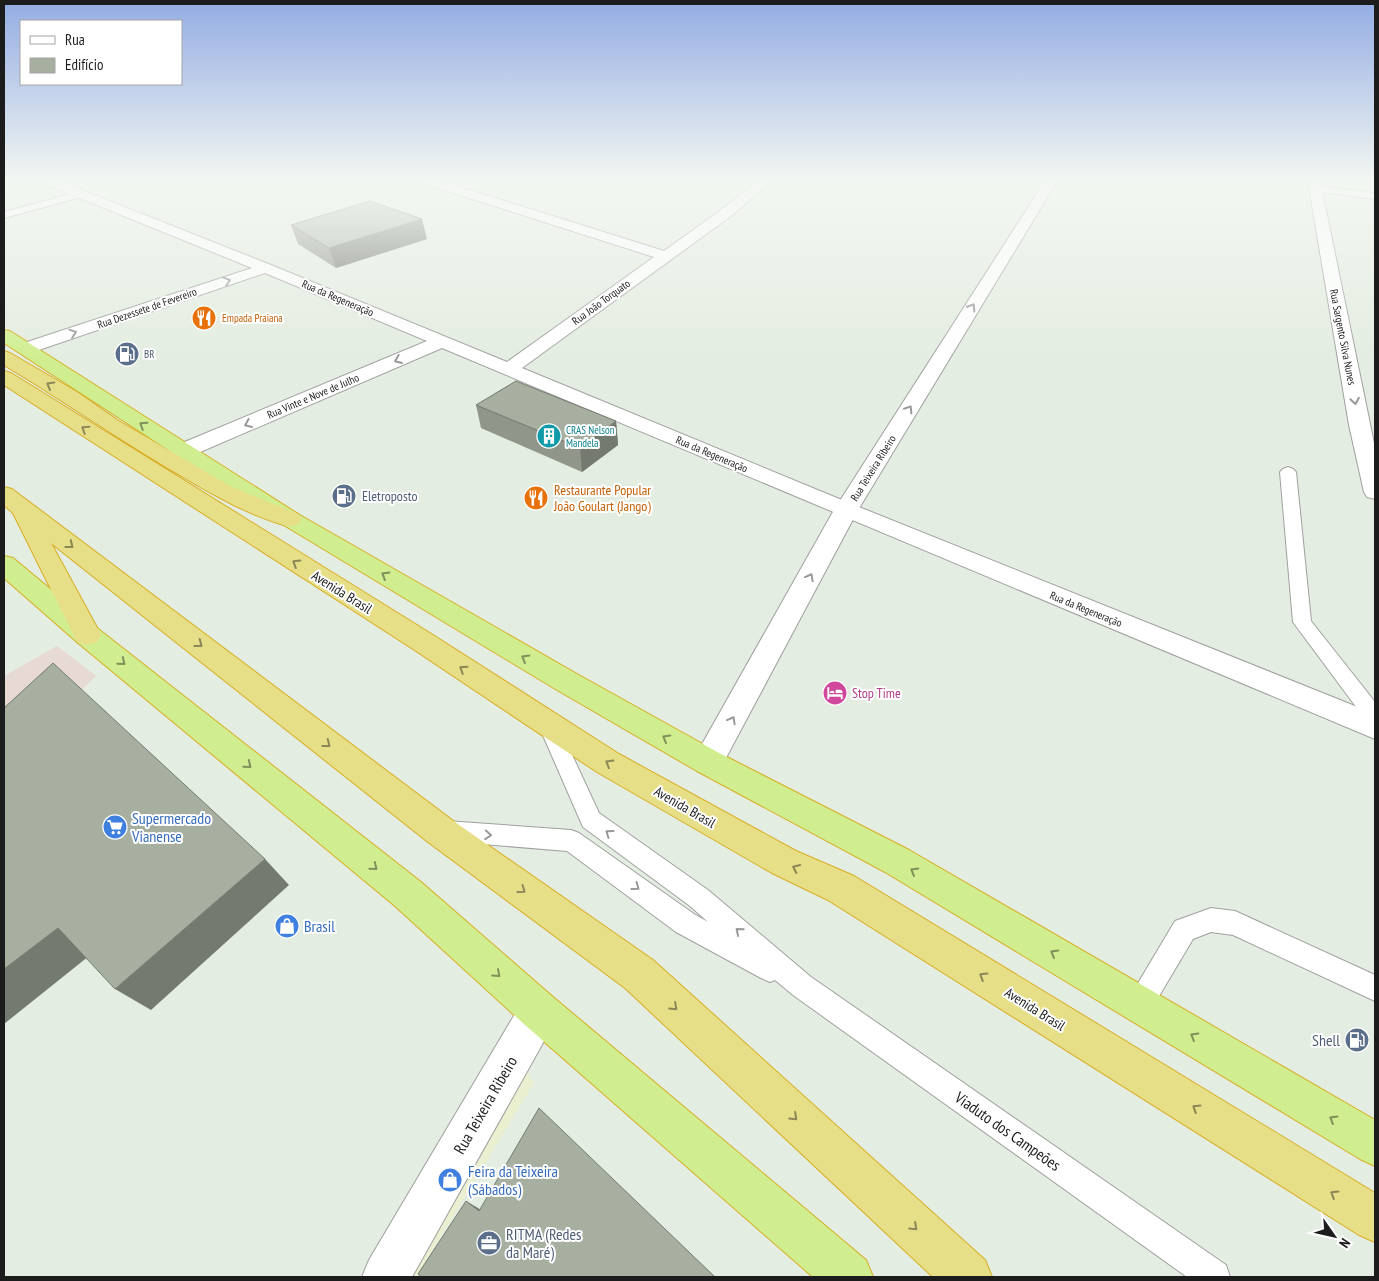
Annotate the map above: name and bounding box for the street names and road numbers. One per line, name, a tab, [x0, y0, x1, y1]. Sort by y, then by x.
street label: Rua João Torquato	[569, 276, 633, 328]
street label: Rua da Regeneração	[300, 277, 376, 320]
street label: Rua Dezessete de Fevereiro	[95, 284, 199, 332]
street label: Rua Sargento Silva Nunes	[1327, 288, 1359, 386]
street label: Rua Vinte e Nove de Julho	[265, 370, 361, 422]
street label: Rua Teixeira Ribeiro	[847, 432, 899, 504]
street label: Rua da Regeneração	[674, 433, 750, 476]
street label: Avenida Brasil	[308, 566, 376, 618]
street label: Rua da Regeneração	[1048, 588, 1124, 630]
street label: Avenida Brasil	[651, 782, 720, 832]
street label: Avenida Brasil	[1001, 983, 1069, 1035]
street label: Rua Teixeira Ribeiro	[449, 1052, 521, 1157]
street label: Viaduto dos Campeões	[950, 1086, 1065, 1175]

